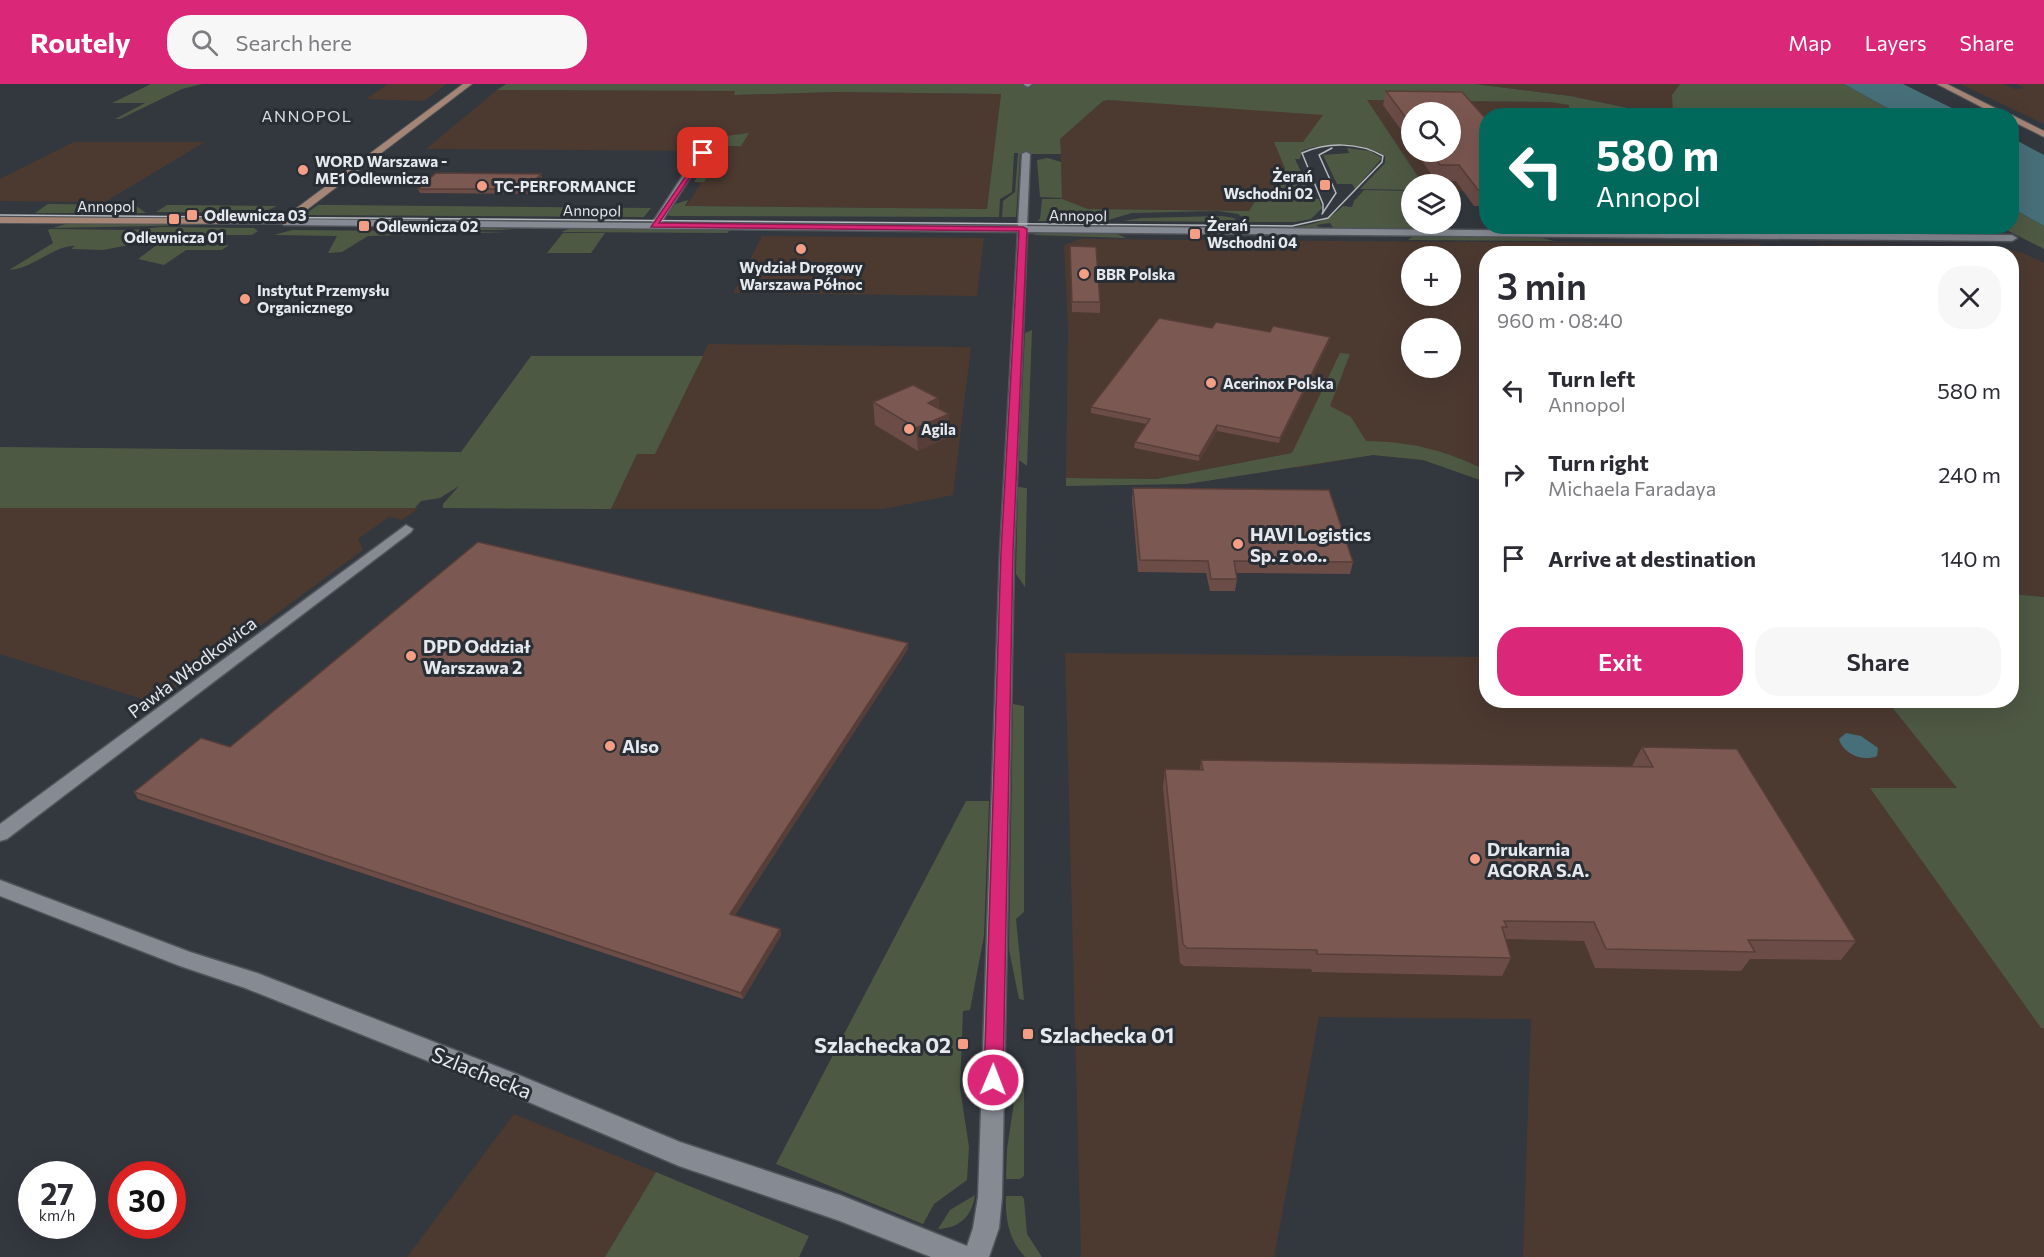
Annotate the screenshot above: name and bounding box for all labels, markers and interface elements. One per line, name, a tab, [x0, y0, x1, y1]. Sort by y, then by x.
search box	[167, 15, 587, 69]
text: Routely	[30, 25, 131, 59]
icon: search	[188, 26, 221, 59]
text: Search here	[236, 29, 352, 56]
text: Map	[1788, 30, 1832, 55]
text: Layers	[1865, 30, 1927, 55]
text: Share	[1960, 30, 2014, 55]
map controls	[1401, 102, 1461, 378]
button: search	[1401, 102, 1461, 162]
district label: ANNOPOL	[261, 106, 353, 125]
pin	[677, 127, 728, 178]
text: 580 m	[1596, 128, 1719, 180]
icon: left	[1497, 132, 1575, 210]
icon: arrive	[686, 136, 719, 169]
place label: WORD Warszawa - ME1 Odlewnicza	[315, 152, 447, 187]
marker: WORD Warszawa - ME1 Odlewnicza	[296, 163, 310, 177]
place label: Żerań Wschodni 02	[1224, 167, 1313, 202]
button: layers	[1401, 174, 1461, 234]
place label: TC-PERFORMANCE	[494, 177, 636, 195]
marker: Żerań Wschodni 02	[1318, 178, 1332, 192]
marker: TC-PERFORMANCE	[475, 179, 489, 193]
text: Annopol	[1596, 180, 1701, 213]
street label: Annopol	[77, 197, 135, 215]
street label: Annopol	[563, 200, 621, 220]
street label: Annopol	[1049, 205, 1107, 225]
place label: Odlewnicza 03	[204, 206, 307, 224]
marker: Odlewnicza 03	[185, 208, 199, 222]
marker: Odlewnicza 01	[167, 212, 181, 226]
place label: Żerań Wschodni 04	[1207, 216, 1297, 251]
place label: Odlewnicza 02	[376, 217, 478, 235]
marker: Odlewnicza 02	[357, 219, 371, 233]
marker: Żerań Wschodni 04	[1188, 227, 1202, 241]
place label: Odlewnicza 01	[124, 228, 224, 246]
marker: Wydział Drogowy Warszawa Północ	[794, 242, 808, 256]
button: +	[1401, 246, 1461, 306]
place label: Wydział Drogowy Warszawa Północ	[739, 258, 863, 293]
text: 3 min	[1497, 263, 1587, 307]
place label: BBR Polska	[1096, 265, 1175, 283]
button: close	[1938, 266, 2001, 329]
marker: BBR Polska	[1077, 267, 1091, 281]
place label: Instytut Przemysłu Organicznego	[257, 281, 389, 316]
marker: Instytut Przemysłu Organicznego	[238, 292, 252, 306]
text: 960 m · 08:40	[1497, 308, 1623, 332]
button: −	[1401, 318, 1461, 378]
text: Turn left	[1548, 365, 1635, 392]
place label: Acerinox Polska	[1223, 374, 1334, 392]
icon: left	[1497, 374, 1530, 407]
marker: Acerinox Polska	[1204, 376, 1218, 390]
text: 580 m	[1937, 377, 2001, 404]
text: Annopol	[1548, 392, 1626, 416]
place label: Agila	[921, 420, 956, 438]
marker: Agila	[902, 422, 916, 436]
text: Turn right	[1548, 449, 1649, 476]
icon: right	[1497, 458, 1530, 491]
text: 240 m	[1938, 461, 2001, 488]
text: Michaela Faradaya	[1548, 476, 1716, 500]
place label: HAVI Logistics Sp. z o.o..	[1250, 523, 1371, 566]
marker: HAVI Logistics Sp. z o.o..	[1231, 537, 1245, 551]
icon: arrive	[1497, 542, 1530, 575]
text: Arrive at destination	[1548, 545, 1756, 572]
text: 140 m	[1941, 545, 2001, 572]
street label: Pawła Włodkowica	[124, 612, 260, 722]
button: Exit	[1497, 627, 1743, 696]
button: Share	[1755, 627, 2001, 696]
place label: DPD Oddział Warszawa 2	[423, 635, 531, 678]
marker: DPD Oddział Warszawa 2	[404, 649, 418, 663]
place label: Also	[622, 735, 659, 757]
marker: Also	[603, 739, 617, 753]
place label: Drukarnia AGORA S.A.	[1487, 838, 1589, 881]
marker: Drukarnia AGORA S.A.	[1468, 852, 1482, 866]
place label: Szlachecka 01	[1040, 1022, 1174, 1047]
marker: Szlachecka 01	[1021, 1027, 1035, 1041]
place label: Szlachecka 02	[814, 1032, 951, 1057]
marker: Szlachecka 02	[956, 1037, 970, 1051]
street label: Szlachecka	[428, 1041, 536, 1103]
position arrow	[961, 1048, 1025, 1112]
speed limit sign: 30	[108, 1161, 186, 1239]
text: 27	[40, 1174, 74, 1211]
text: km/h	[39, 1206, 75, 1224]

